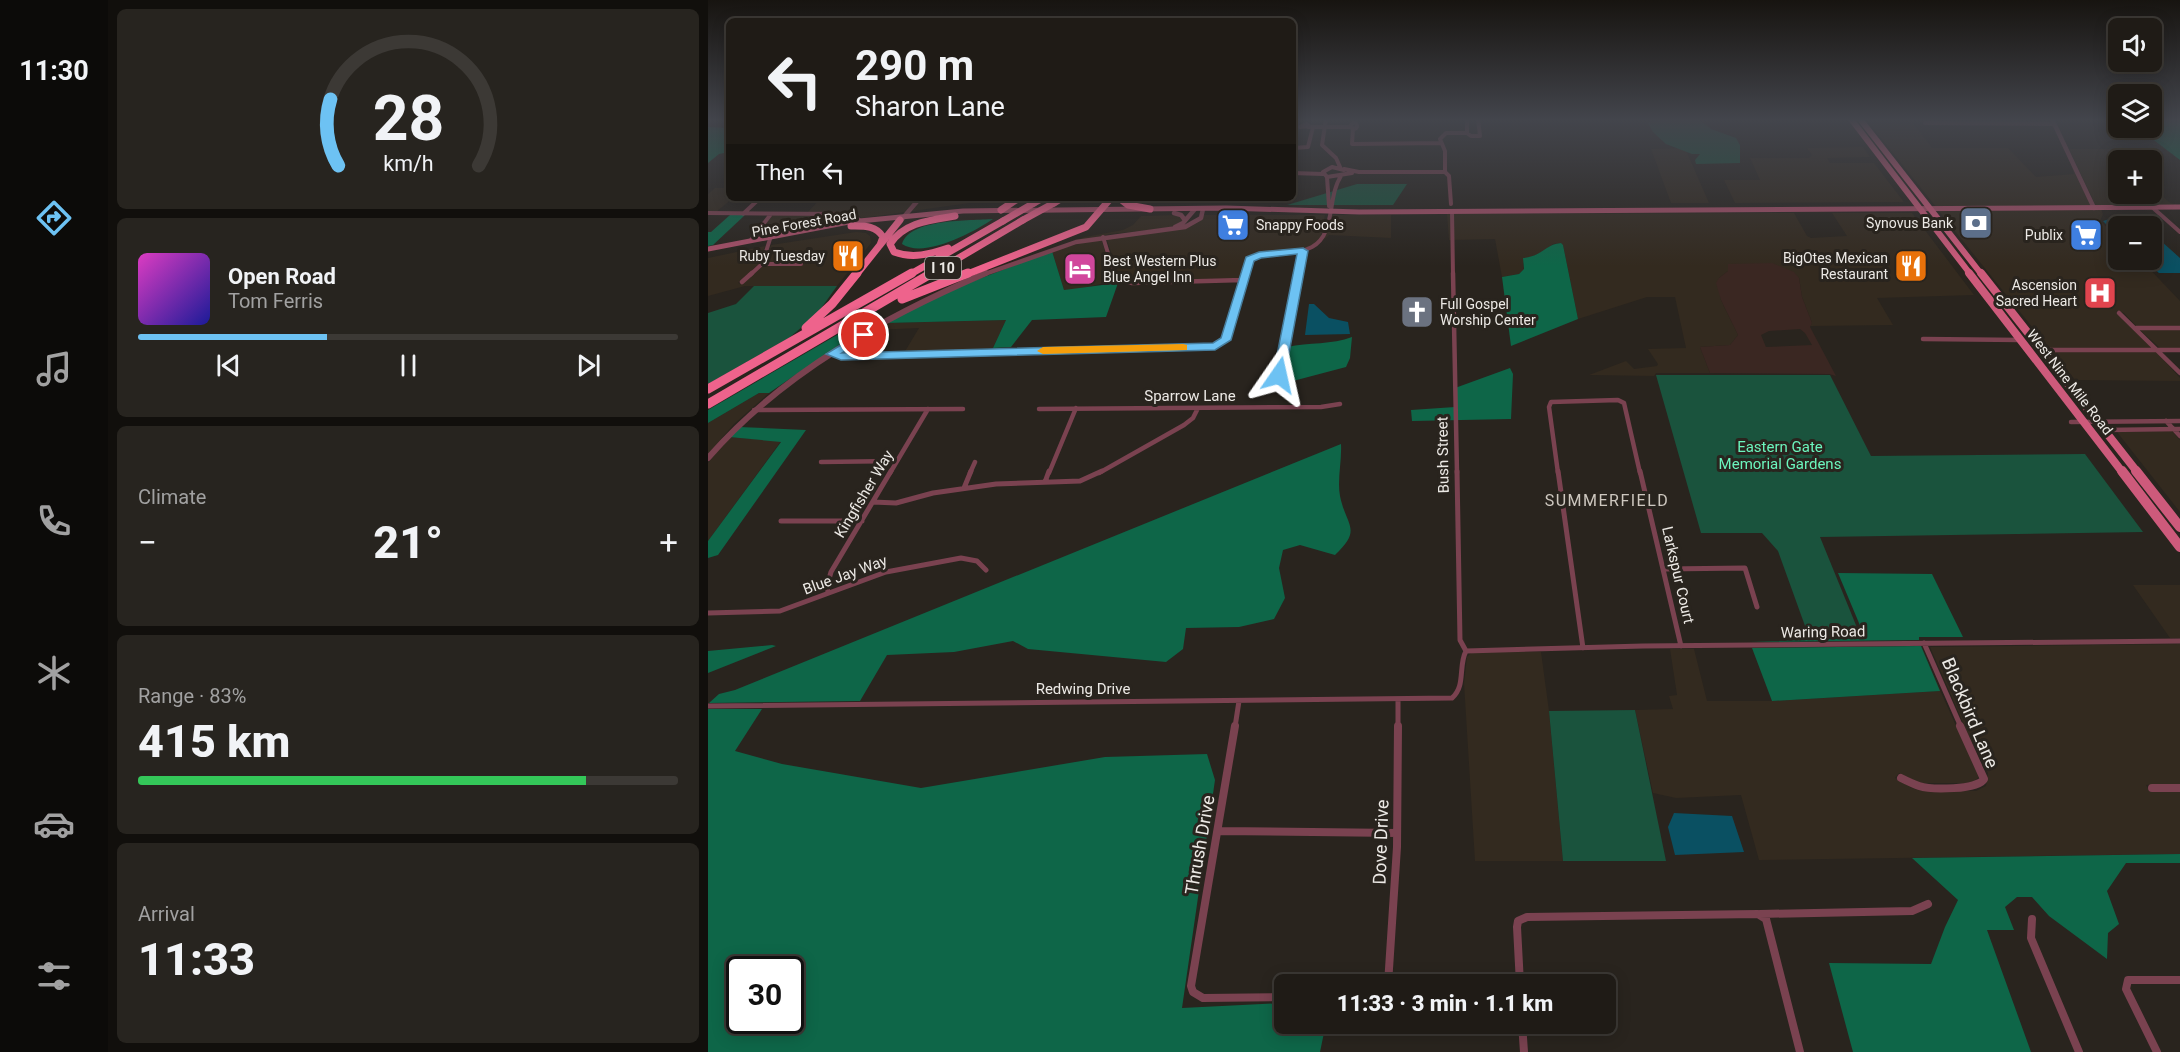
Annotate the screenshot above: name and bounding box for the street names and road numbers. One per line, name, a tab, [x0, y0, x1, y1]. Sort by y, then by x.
street label: Pine Forest Road	[750, 206, 858, 240]
road number: I 10	[925, 257, 961, 279]
street label: West Nine Mile Road	[2024, 326, 2116, 438]
street label: Sparrow Lane	[1144, 387, 1236, 405]
street label: Bush Street	[1433, 416, 1453, 494]
street label: Kingfisher Way	[831, 447, 897, 541]
street label: Larkspur Court	[1658, 525, 1698, 625]
street label: Blue Jay Way	[800, 551, 890, 599]
street label: Waring Road	[1780, 622, 1866, 642]
street label: Blackbird Lane	[1938, 654, 2003, 771]
street label: Redwing Drive	[1036, 680, 1130, 698]
street label: Thrush Drive	[1180, 793, 1219, 896]
street label: Dove Drive	[1369, 799, 1392, 885]

